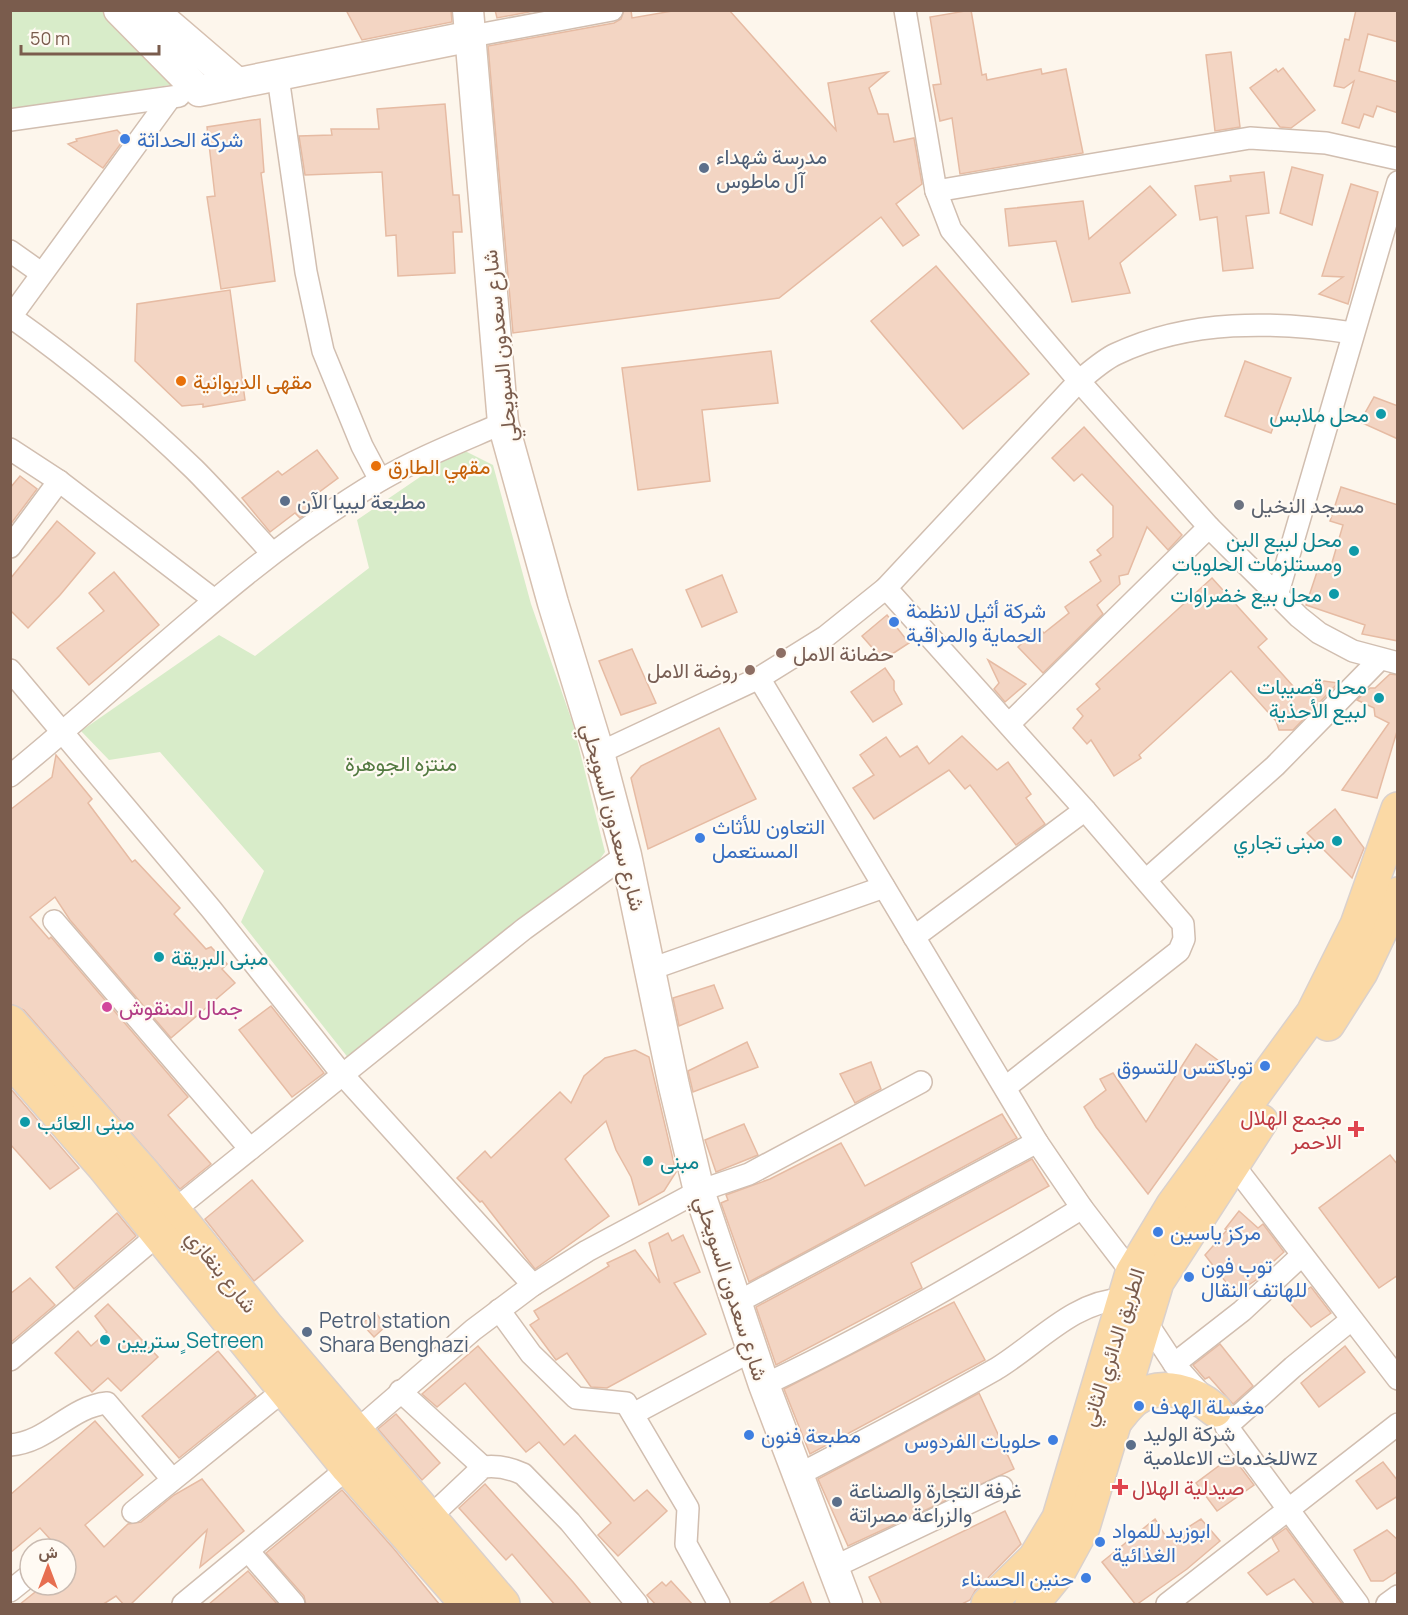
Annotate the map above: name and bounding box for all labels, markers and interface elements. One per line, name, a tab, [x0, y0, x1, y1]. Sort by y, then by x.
scale bar	[21, 18, 159, 56]
text: 50 m	[30, 26, 70, 50]
place label: شركة الحداثة	[137, 125, 243, 153]
marker: شركة الحداثة	[118, 132, 132, 146]
place label: مدرسة شهداء آل ماطوس	[716, 142, 827, 194]
marker: مدرسة شهداء آل ماطوس	[697, 161, 711, 175]
street label: شارع سعدون السويحلي	[475, 248, 527, 443]
place label: مقهى الديوانية	[193, 367, 312, 395]
marker: مقهى الديوانية	[174, 374, 188, 388]
place label: محل ملابس	[1269, 400, 1369, 428]
marker: محل ملابس	[1374, 407, 1388, 421]
place label: مقهي الطارق	[388, 452, 490, 484]
marker: مقهي الطارق	[369, 459, 383, 473]
place label: مطبعة ليبيا الآن	[297, 487, 426, 515]
place label: مسجد النخيل	[1251, 491, 1364, 519]
marker: مطبعة ليبيا الآن	[278, 494, 292, 508]
marker: مسجد النخيل	[1232, 498, 1246, 512]
place label: محل لبيع البن ومستلزمات الحلويات	[1172, 525, 1342, 577]
marker: محل لبيع البن ومستلزمات الحلويات	[1347, 544, 1361, 558]
place label: محل بيع خضراوات	[1170, 580, 1322, 609]
marker: محل بيع خضراوات	[1327, 587, 1341, 601]
place label: شركة أثيل لانظمة الحماية والمراقبة	[906, 596, 1046, 648]
marker: شركة أثيل لانظمة الحماية والمراقبة	[887, 615, 901, 629]
place label: حضانة الامل	[793, 639, 894, 667]
marker: حضانة الامل	[774, 646, 788, 660]
place label: روضة الامل	[647, 656, 738, 684]
marker: روضة الامل	[743, 663, 757, 677]
place label: محل قصيبات لبيع الأحذية	[1257, 672, 1367, 725]
marker: محل قصيبات لبيع الأحذية	[1372, 691, 1386, 705]
street label: شارع سعدون السويحلي	[572, 720, 653, 915]
park label: منتزه الجوهرة	[345, 749, 457, 777]
place label: التعاون للأثاث المستعمل	[712, 812, 825, 864]
place label: مبنى تجاري	[1233, 827, 1325, 859]
marker: التعاون للأثاث المستعمل	[693, 831, 707, 845]
marker: مبنى تجاري	[1330, 834, 1344, 848]
place label: مبنى البريقة	[171, 943, 269, 971]
marker: مبنى البريقة	[152, 950, 166, 964]
place label: جمال المنقوش	[119, 993, 243, 1021]
marker: جمال المنقوش	[100, 1000, 114, 1014]
place label: توباكتس للتسوق	[1117, 1052, 1253, 1080]
marker: توباكتس للتسوق	[1258, 1059, 1272, 1073]
place label: مجمع الهلال الاحمر	[1240, 1103, 1342, 1155]
place label: مبنى العائب	[37, 1108, 135, 1136]
marker: مبنى العائب	[18, 1115, 32, 1129]
marker: مجمع الهلال الاحمر	[1347, 1120, 1365, 1138]
place label: مبنى	[660, 1147, 699, 1175]
marker: مبنى	[641, 1154, 655, 1168]
street label: شارع سعدون السويحلي	[685, 1192, 775, 1385]
place label: مركز ياسين	[1170, 1218, 1261, 1246]
street label: شارع بنغازي	[177, 1224, 264, 1321]
marker: مركز ياسين	[1151, 1225, 1165, 1239]
place label: توب فون للهاتف النقال	[1201, 1251, 1307, 1303]
street label: الطريق الدائري الثاني	[1073, 1264, 1155, 1431]
marker: توب فون للهاتف النقال	[1182, 1270, 1196, 1284]
place label: Petrol station Shara Benghazi	[319, 1306, 469, 1358]
marker: Petrol station Shara Benghazi	[300, 1325, 314, 1339]
place label: ستريين ٍSetreen	[117, 1326, 264, 1355]
marker: ستريين ٍSetreen	[98, 1333, 112, 1347]
place label: مغسلة الهدف	[1151, 1392, 1264, 1420]
marker: مغسلة الهدف	[1132, 1399, 1146, 1413]
place label: شركة الوليد للخدمات الاعلاميةwz	[1143, 1419, 1318, 1471]
place label: مطبعة فنون	[761, 1421, 861, 1449]
place label: حلويات الفردوس	[904, 1426, 1041, 1454]
marker: مطبعة فنون	[742, 1428, 756, 1442]
marker: حلويات الفردوس	[1046, 1433, 1060, 1447]
marker: شركة الوليد للخدمات الاعلاميةwz	[1124, 1438, 1138, 1452]
place label: صيدلية الهلال	[1132, 1473, 1245, 1501]
place label: غرفة التجارة والصناعة والزراعة مصراتة	[849, 1476, 1022, 1528]
marker: صيدلية الهلال	[1113, 1480, 1127, 1494]
marker: غرفة التجارة والصناعة والزراعة مصراتة	[830, 1495, 844, 1509]
place label: ابوزيد للمواد الغذائية	[1112, 1516, 1211, 1568]
marker: ابوزيد للمواد الغذائية	[1093, 1535, 1107, 1549]
north arrow	[18, 1537, 78, 1597]
text: ش	[38, 1541, 58, 1563]
place label: حنين الحسناء	[961, 1564, 1074, 1592]
marker: حنين الحسناء	[1079, 1571, 1093, 1585]

